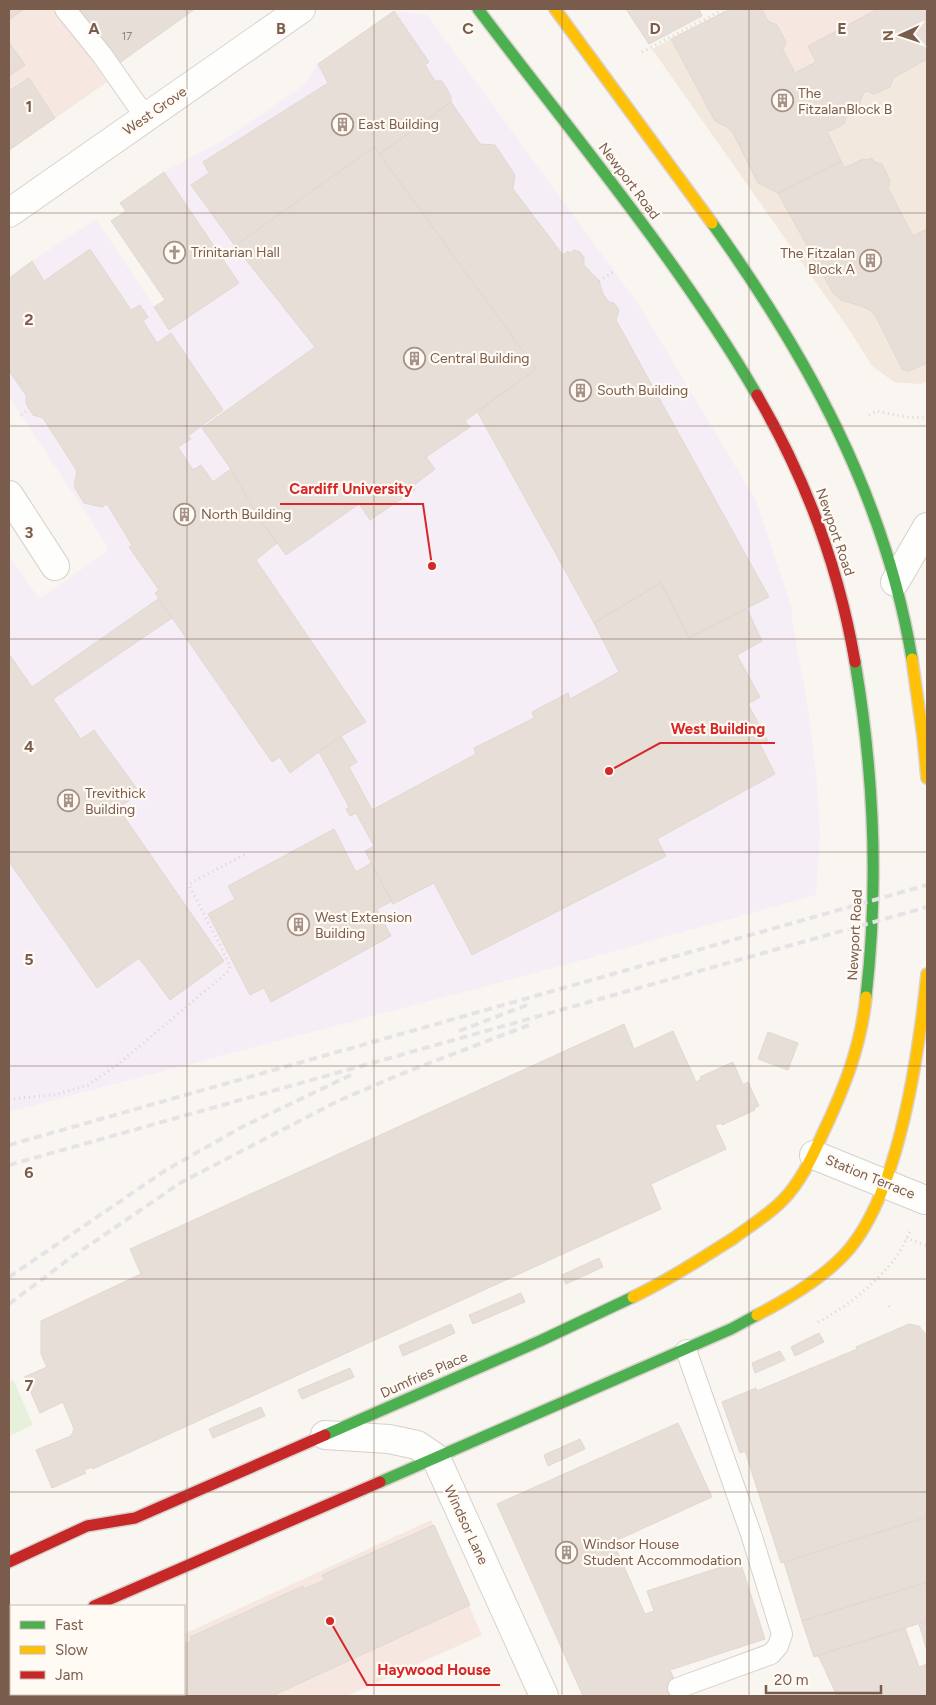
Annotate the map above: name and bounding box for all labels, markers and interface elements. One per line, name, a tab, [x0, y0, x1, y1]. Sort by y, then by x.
north arrow	[876, 10, 926, 60]
text: A	[88, 19, 100, 38]
text: B	[276, 19, 286, 38]
text: C	[462, 19, 474, 38]
text: D	[649, 19, 661, 38]
text: E	[837, 19, 847, 38]
house number: 17	[122, 30, 132, 43]
text: N	[880, 30, 897, 42]
street label: West Grove	[120, 83, 190, 139]
place label: The FitzalanBlock B	[798, 85, 892, 118]
building icon: The FitzalanBlock B	[770, 89, 794, 113]
text: 1	[26, 97, 32, 116]
building icon: East Building	[330, 112, 354, 136]
place label: East Building	[358, 116, 439, 133]
street label: Newport Road	[595, 139, 663, 223]
church icon: Trinitarian Hall	[163, 240, 187, 264]
place label: Trinitarian Hall	[191, 244, 280, 261]
place label: The Fitzalan Block A	[780, 245, 856, 278]
building icon: The Fitzalan Block A	[859, 249, 883, 273]
text: 2	[24, 310, 34, 329]
building icon: Central Building	[402, 346, 426, 370]
place label: Central Building	[430, 350, 529, 367]
building icon: South Building	[569, 378, 593, 402]
place label: South Building	[597, 382, 688, 399]
callout: Cardiff University	[280, 474, 423, 504]
text: Cardiff University	[289, 480, 413, 498]
street label: Newport Road	[812, 486, 858, 578]
building icon: North Building	[173, 502, 197, 526]
place label: North Building	[201, 506, 291, 523]
text: 3	[25, 523, 34, 542]
callout: West Building	[660, 713, 775, 743]
text: West Building	[671, 720, 765, 738]
text: 4	[24, 737, 34, 756]
place label: Trevithick Building	[85, 785, 146, 818]
building icon: Trevithick Building	[57, 789, 81, 813]
street label: Newport Road	[844, 889, 866, 981]
place label: West Extension Building	[315, 909, 412, 942]
building icon: West Extension Building	[287, 913, 311, 937]
text: 5	[24, 950, 34, 969]
street label: Station Terrace	[823, 1151, 918, 1203]
text: 6	[24, 1163, 34, 1182]
street label: Dumfries Place	[378, 1348, 471, 1402]
text: 7	[25, 1376, 34, 1395]
street label: Windsor Lane	[440, 1483, 492, 1568]
place label: Windsor House Student Accommodation	[583, 1536, 742, 1569]
building icon: Windsor House Student Accommodation	[555, 1540, 579, 1564]
legend	[10, 1605, 185, 1695]
text: Fast	[55, 1616, 84, 1634]
text: Slow	[55, 1641, 88, 1659]
callout: Haywood House	[367, 1655, 500, 1685]
text: Haywood House	[377, 1661, 492, 1679]
scale bar	[766, 1662, 881, 1694]
text: Jam	[55, 1666, 83, 1684]
text: 20 m	[774, 1671, 808, 1689]

